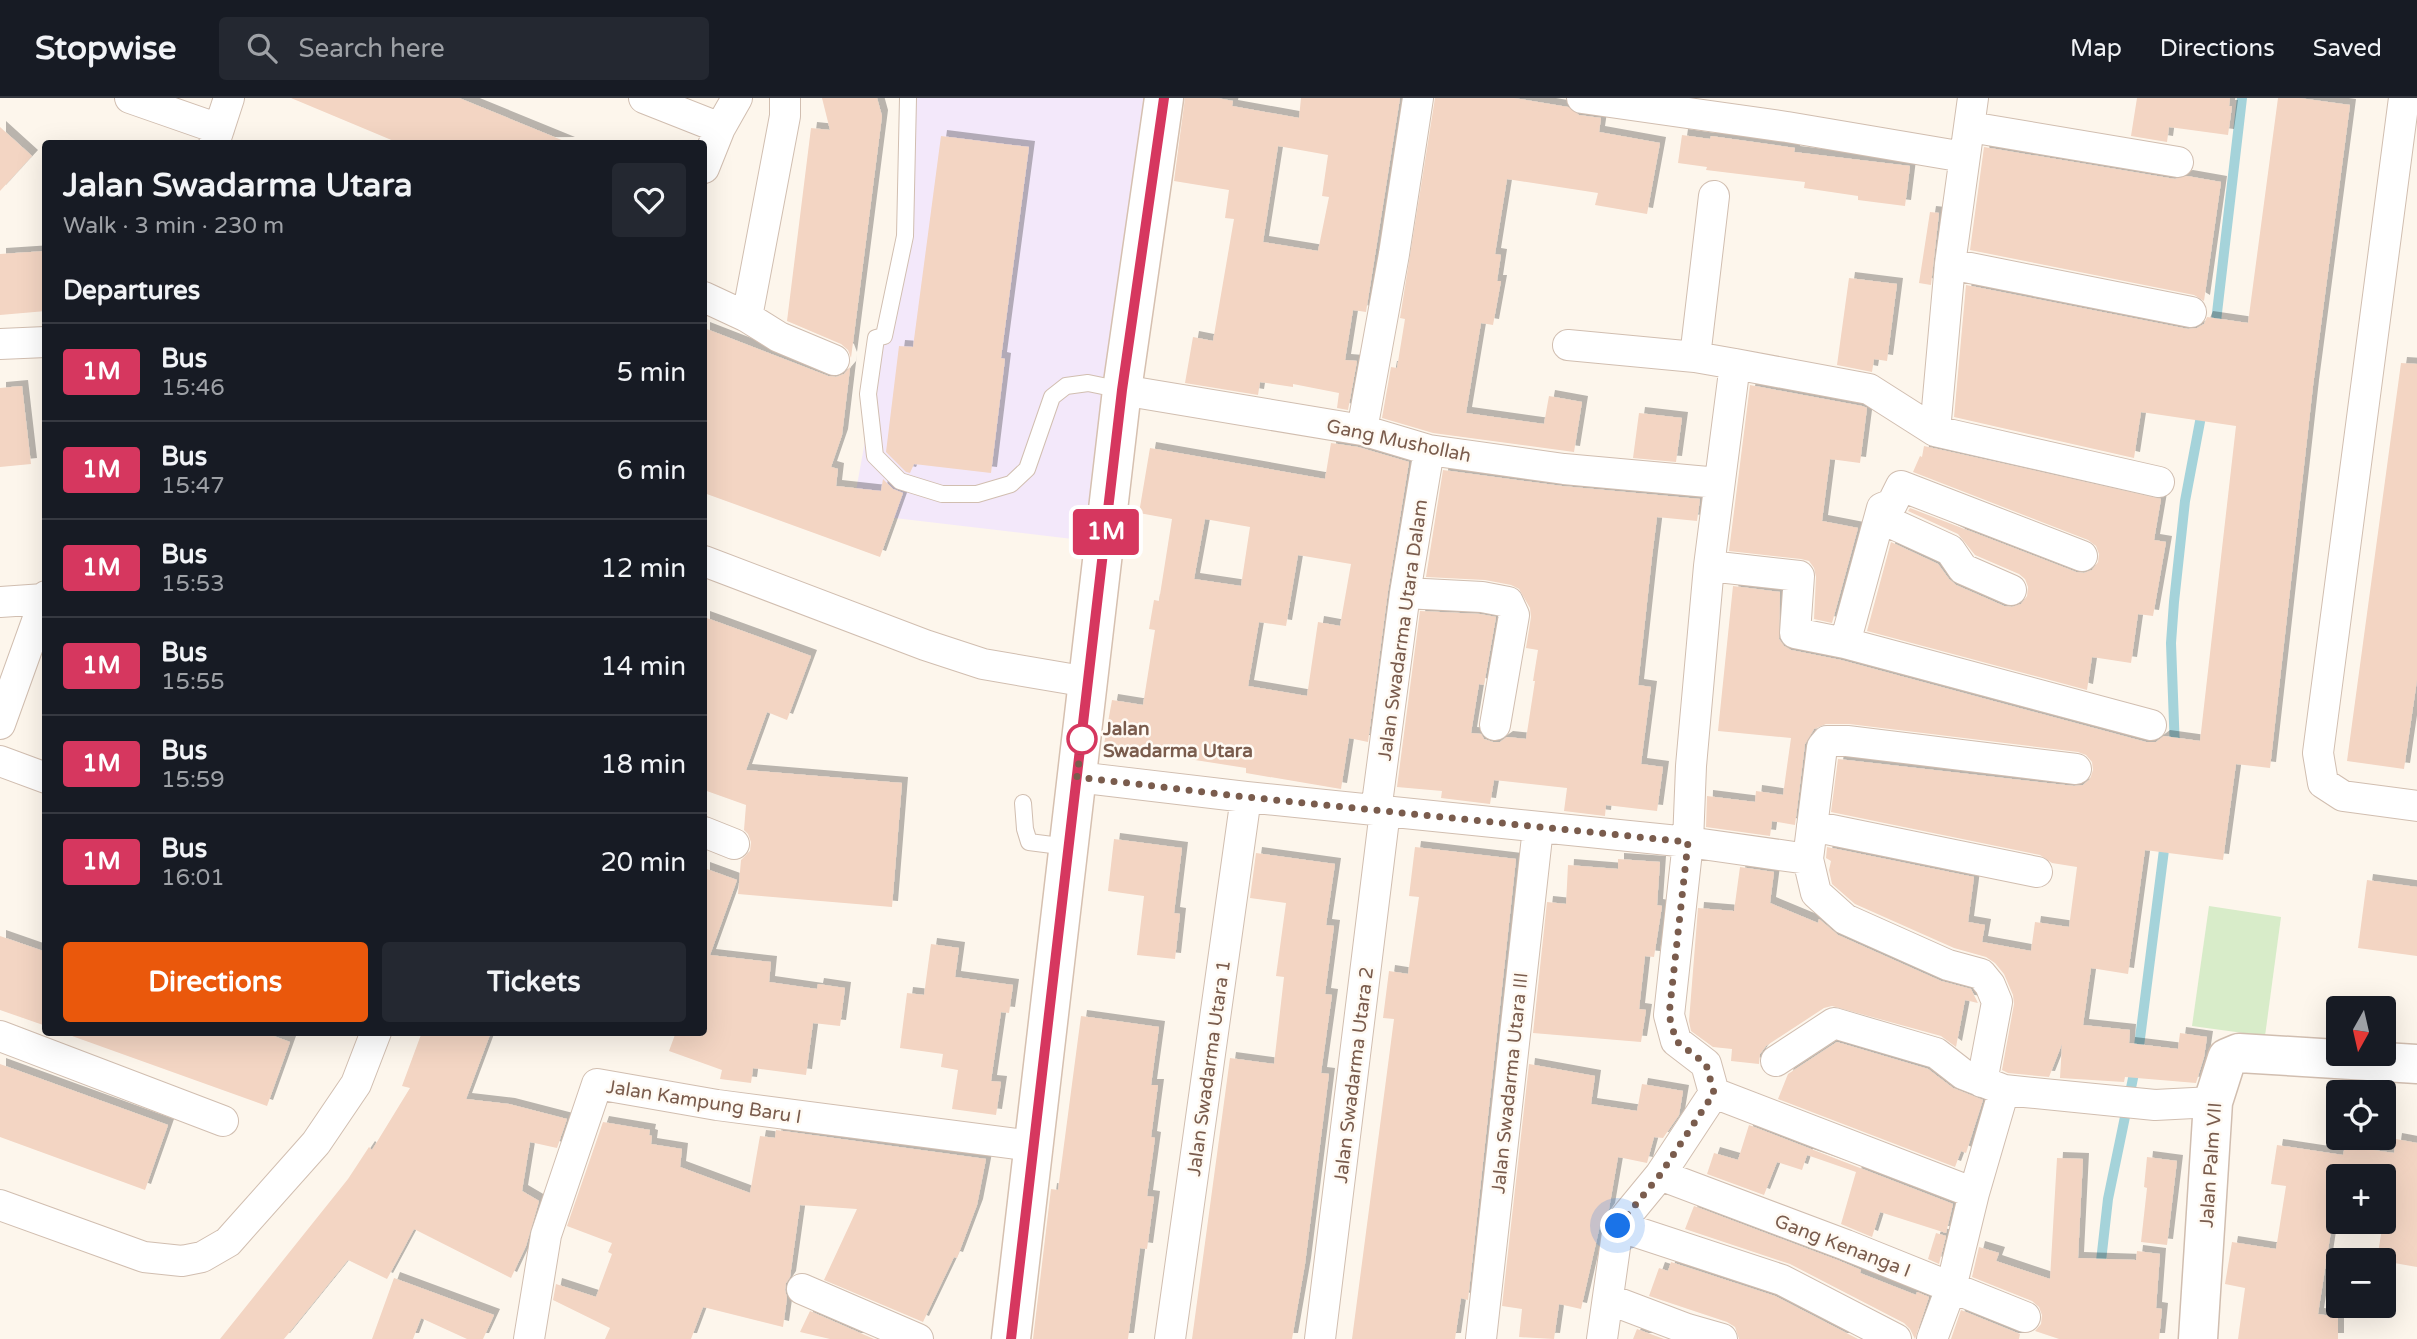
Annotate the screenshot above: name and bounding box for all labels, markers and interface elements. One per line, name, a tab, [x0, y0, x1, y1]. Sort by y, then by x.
search box	[219, 17, 709, 80]
text: Stopwise	[35, 29, 177, 68]
icon: search	[243, 29, 281, 67]
text: Search here	[299, 33, 445, 64]
text: Map	[2070, 34, 2122, 63]
text: Directions	[2160, 34, 2275, 63]
text: Saved	[2313, 34, 2382, 63]
button: heart	[612, 163, 686, 237]
text: Jalan Swadarma Utara	[63, 166, 413, 205]
text: Walk · 3 min · 230 m	[63, 212, 284, 240]
text: Departures	[63, 275, 200, 306]
text: Bus	[161, 343, 207, 374]
text: 1M	[82, 357, 121, 386]
text: 5 min	[617, 357, 686, 388]
text: 15:46	[161, 374, 225, 402]
street label: Gang Mushollah	[1325, 415, 1473, 467]
text: Bus	[161, 441, 207, 472]
text: 1M	[82, 455, 121, 484]
text: 6 min	[617, 455, 686, 486]
text: 15:47	[161, 472, 225, 500]
street label: Jalan Swadarma Utara Dalam	[1374, 498, 1432, 762]
line badge: 1M	[1074, 509, 1138, 555]
text: 1M	[1087, 517, 1125, 546]
text: Bus	[161, 539, 207, 570]
text: 1M	[82, 553, 121, 582]
text: 12 min	[600, 553, 686, 584]
text: 15:53	[161, 570, 225, 598]
text: Bus	[161, 637, 207, 668]
text: 1M	[82, 651, 121, 680]
text: 14 min	[600, 651, 686, 682]
text: 15:55	[161, 668, 225, 696]
place label: Jalan Swadarma Utara	[1102, 718, 1253, 762]
marker: Jalan Swadarma Utara	[1067, 724, 1097, 754]
text: Bus	[161, 735, 207, 766]
text: 1M	[82, 749, 121, 778]
text: 18 min	[600, 749, 686, 780]
text: 15:59	[161, 766, 225, 794]
text: Bus	[161, 833, 207, 864]
text: 1M	[82, 847, 121, 876]
text: 20 min	[600, 847, 686, 878]
text: 16:01	[161, 864, 225, 892]
button: Directions	[63, 942, 368, 1022]
button: Tickets	[382, 942, 686, 1022]
street label: Jalan Swadarma Utara 1	[1183, 959, 1235, 1178]
street label: Jalan Swadarma Utara 2	[1330, 966, 1378, 1185]
street label: Jalan Swadarma Utara III	[1487, 971, 1533, 1195]
north arrow	[2326, 996, 2396, 1066]
map controls	[2326, 996, 2396, 1318]
street label: Jalan Kampung Baru I	[605, 1076, 803, 1128]
button: locate	[2326, 1080, 2396, 1150]
street label: Jalan Palm VII	[2196, 1102, 2226, 1228]
button: +	[2326, 1164, 2396, 1234]
your location	[1600, 1208, 1635, 1243]
street label: Gang Kenanga I	[1772, 1210, 1914, 1282]
button: −	[2326, 1248, 2396, 1318]

